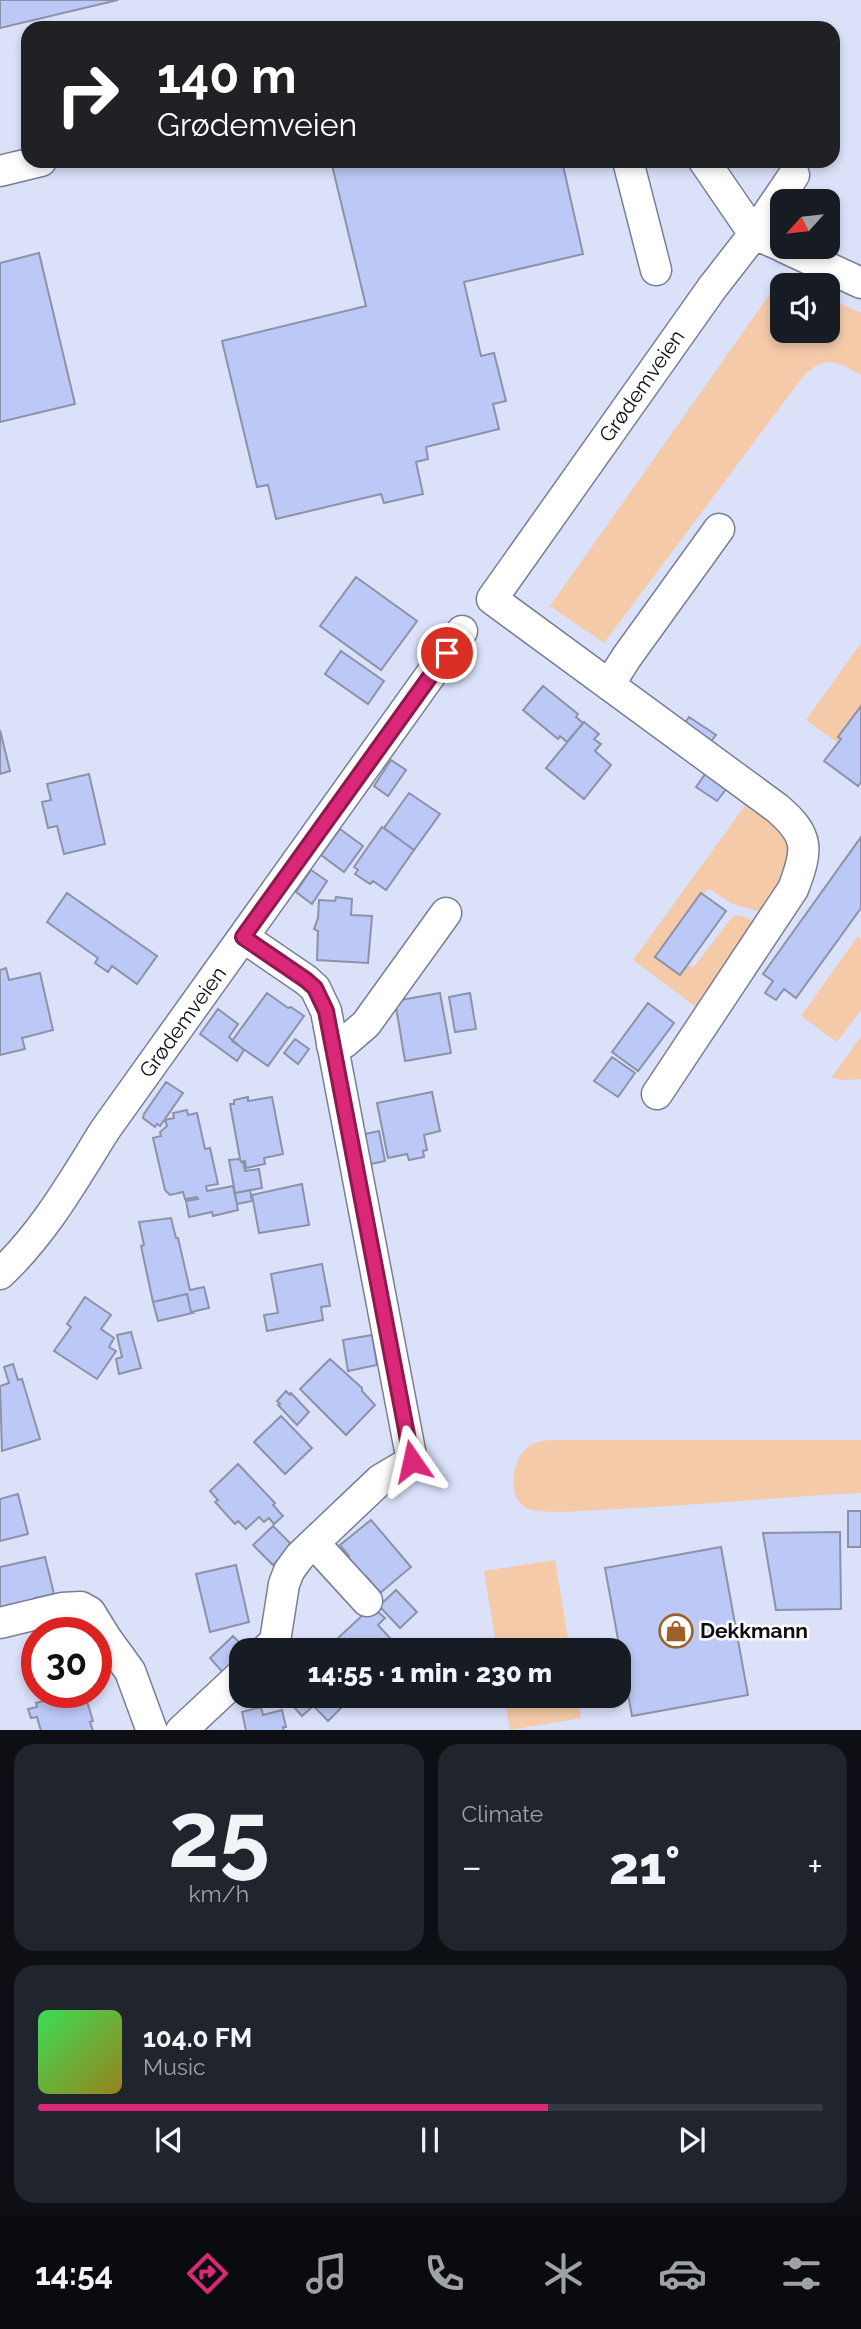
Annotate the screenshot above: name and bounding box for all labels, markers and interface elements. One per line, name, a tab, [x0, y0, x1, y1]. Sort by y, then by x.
text: 140 m	[157, 47, 297, 104]
icon: right	[42, 49, 133, 140]
text: Grødemveien	[157, 106, 357, 143]
north arrow	[770, 189, 840, 259]
map controls	[770, 189, 840, 343]
button: sound	[770, 273, 840, 343]
street label: Grødemveien	[594, 325, 689, 447]
pin	[417, 623, 477, 683]
icon: arrive	[428, 634, 466, 672]
street label: Grødemveien	[134, 961, 231, 1082]
position arrow	[375, 1424, 449, 1498]
shop icon: Dekkmann	[657, 1612, 695, 1650]
speed limit sign: 30	[21, 1617, 112, 1708]
place label: Dekkmann	[700, 1618, 808, 1643]
text: 14:55 · 1 min · 230 m	[308, 1658, 552, 1688]
text: 25	[168, 1781, 270, 1888]
text: Climate	[462, 1800, 543, 1827]
text: 21°	[609, 1835, 680, 1896]
text: −	[462, 1844, 482, 1889]
text: +	[807, 1844, 823, 1889]
text: km/h	[188, 1880, 249, 1907]
text: 104.0 FM	[143, 2023, 252, 2053]
text: Music	[143, 2053, 206, 2080]
icon: previous	[150, 2121, 188, 2159]
icon: pause	[411, 2121, 449, 2159]
icon: next	[673, 2121, 711, 2159]
icon: directions	[183, 2249, 232, 2298]
icon: music	[302, 2249, 351, 2298]
icon: phone	[420, 2249, 469, 2298]
icon: climate	[539, 2249, 588, 2298]
icon: car	[658, 2249, 707, 2298]
icon: filters	[777, 2249, 826, 2298]
text: 14:54	[35, 2255, 113, 2292]

